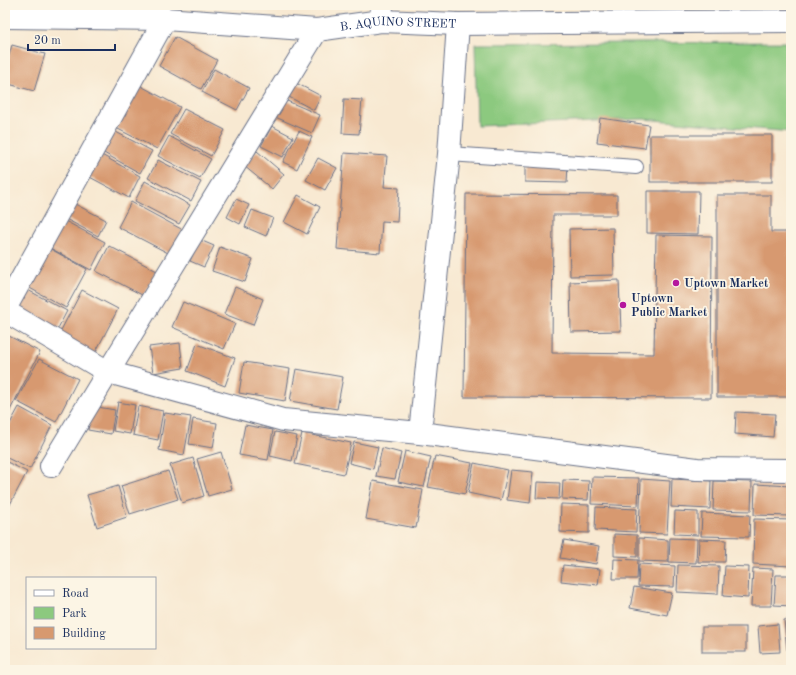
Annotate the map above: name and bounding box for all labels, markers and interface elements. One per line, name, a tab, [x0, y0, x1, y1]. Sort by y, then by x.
street label: B. AQUINO STREET	[339, 16, 457, 34]
scale bar	[28, 26, 115, 52]
text: 20 m	[34, 35, 61, 47]
marker: Uptown Market	[671, 278, 681, 288]
place label: Uptown Market	[684, 278, 769, 290]
place label: Uptown Public Market	[631, 293, 708, 319]
marker: Uptown Public Market	[618, 300, 628, 310]
legend	[26, 577, 156, 649]
text: Road	[62, 588, 89, 600]
text: Park	[62, 608, 87, 620]
text: Building	[62, 628, 106, 640]

